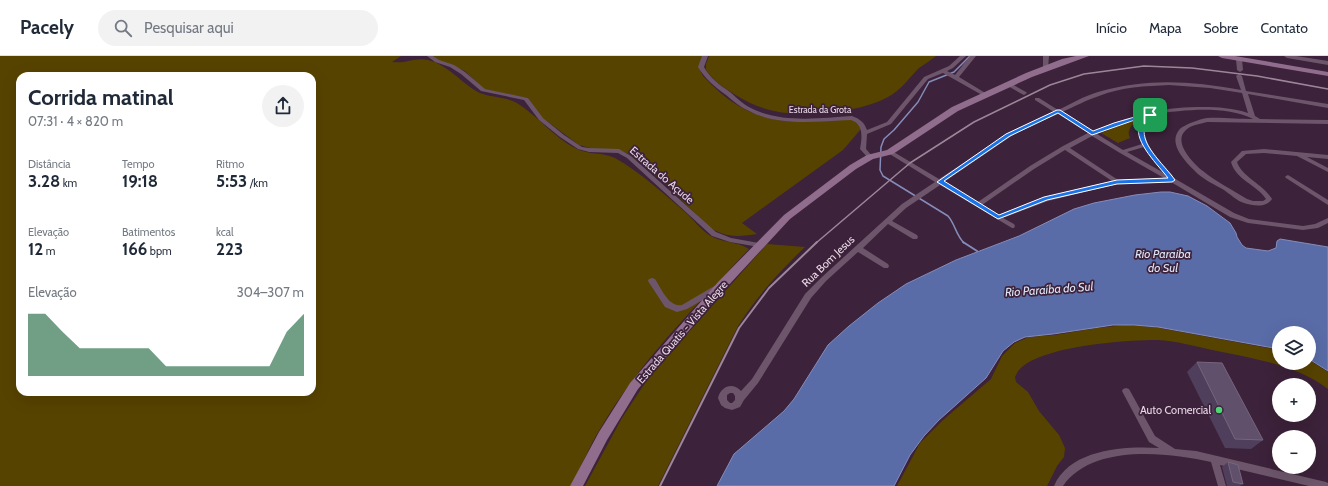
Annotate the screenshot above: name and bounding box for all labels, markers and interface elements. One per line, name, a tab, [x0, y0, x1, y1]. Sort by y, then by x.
search box	[98, 10, 378, 46]
text: Pacely	[20, 16, 74, 39]
icon: search	[112, 17, 134, 39]
text: Pesquisar aqui	[144, 19, 234, 37]
text: Início	[1096, 19, 1127, 37]
text: Mapa	[1149, 19, 1181, 37]
text: Sobre	[1203, 19, 1238, 37]
text: Contato	[1260, 19, 1308, 37]
text: Corrida matinal	[28, 84, 174, 111]
button: share	[262, 85, 304, 127]
pin	[1133, 98, 1167, 132]
street label: Estrada da Grota	[789, 104, 852, 115]
icon: arrive	[1139, 104, 1161, 126]
text: 07:31 · 4 × 820 m	[28, 113, 123, 129]
street label: Estrada do Açude	[627, 143, 697, 207]
text: Distância	[28, 157, 71, 171]
text: Tempo	[122, 157, 154, 171]
text: Ritmo	[216, 157, 244, 171]
text: 3.28	[28, 171, 60, 191]
text: 19:18	[122, 171, 158, 191]
text: 5:53	[216, 171, 247, 191]
text: km	[60, 176, 77, 190]
text: /km	[247, 176, 268, 190]
text: Elevação	[28, 225, 69, 239]
text: Batimentos	[122, 225, 175, 239]
text: kcal	[216, 225, 234, 239]
street label: Rua Bom Jesus	[799, 232, 858, 290]
text: 12	[28, 239, 43, 259]
text: 166	[122, 239, 147, 259]
text: 223	[216, 239, 243, 259]
text: m	[43, 244, 55, 258]
text: bpm	[147, 244, 172, 258]
water label: Rio Paraiba do Sul	[1135, 246, 1191, 275]
street label: Estrada Quatis - Vista Alegre	[634, 278, 731, 386]
water label: Rio Paraíba do Sul	[1004, 278, 1094, 300]
text: Elevação	[28, 284, 77, 300]
text: 304–307 m	[237, 284, 304, 300]
map controls	[1272, 326, 1316, 474]
button: layers	[1272, 326, 1316, 370]
button: +	[1272, 378, 1316, 422]
place label: Auto Comercial	[1140, 403, 1211, 417]
marker: Auto Comercial	[1214, 405, 1224, 415]
button: −	[1272, 430, 1316, 474]

